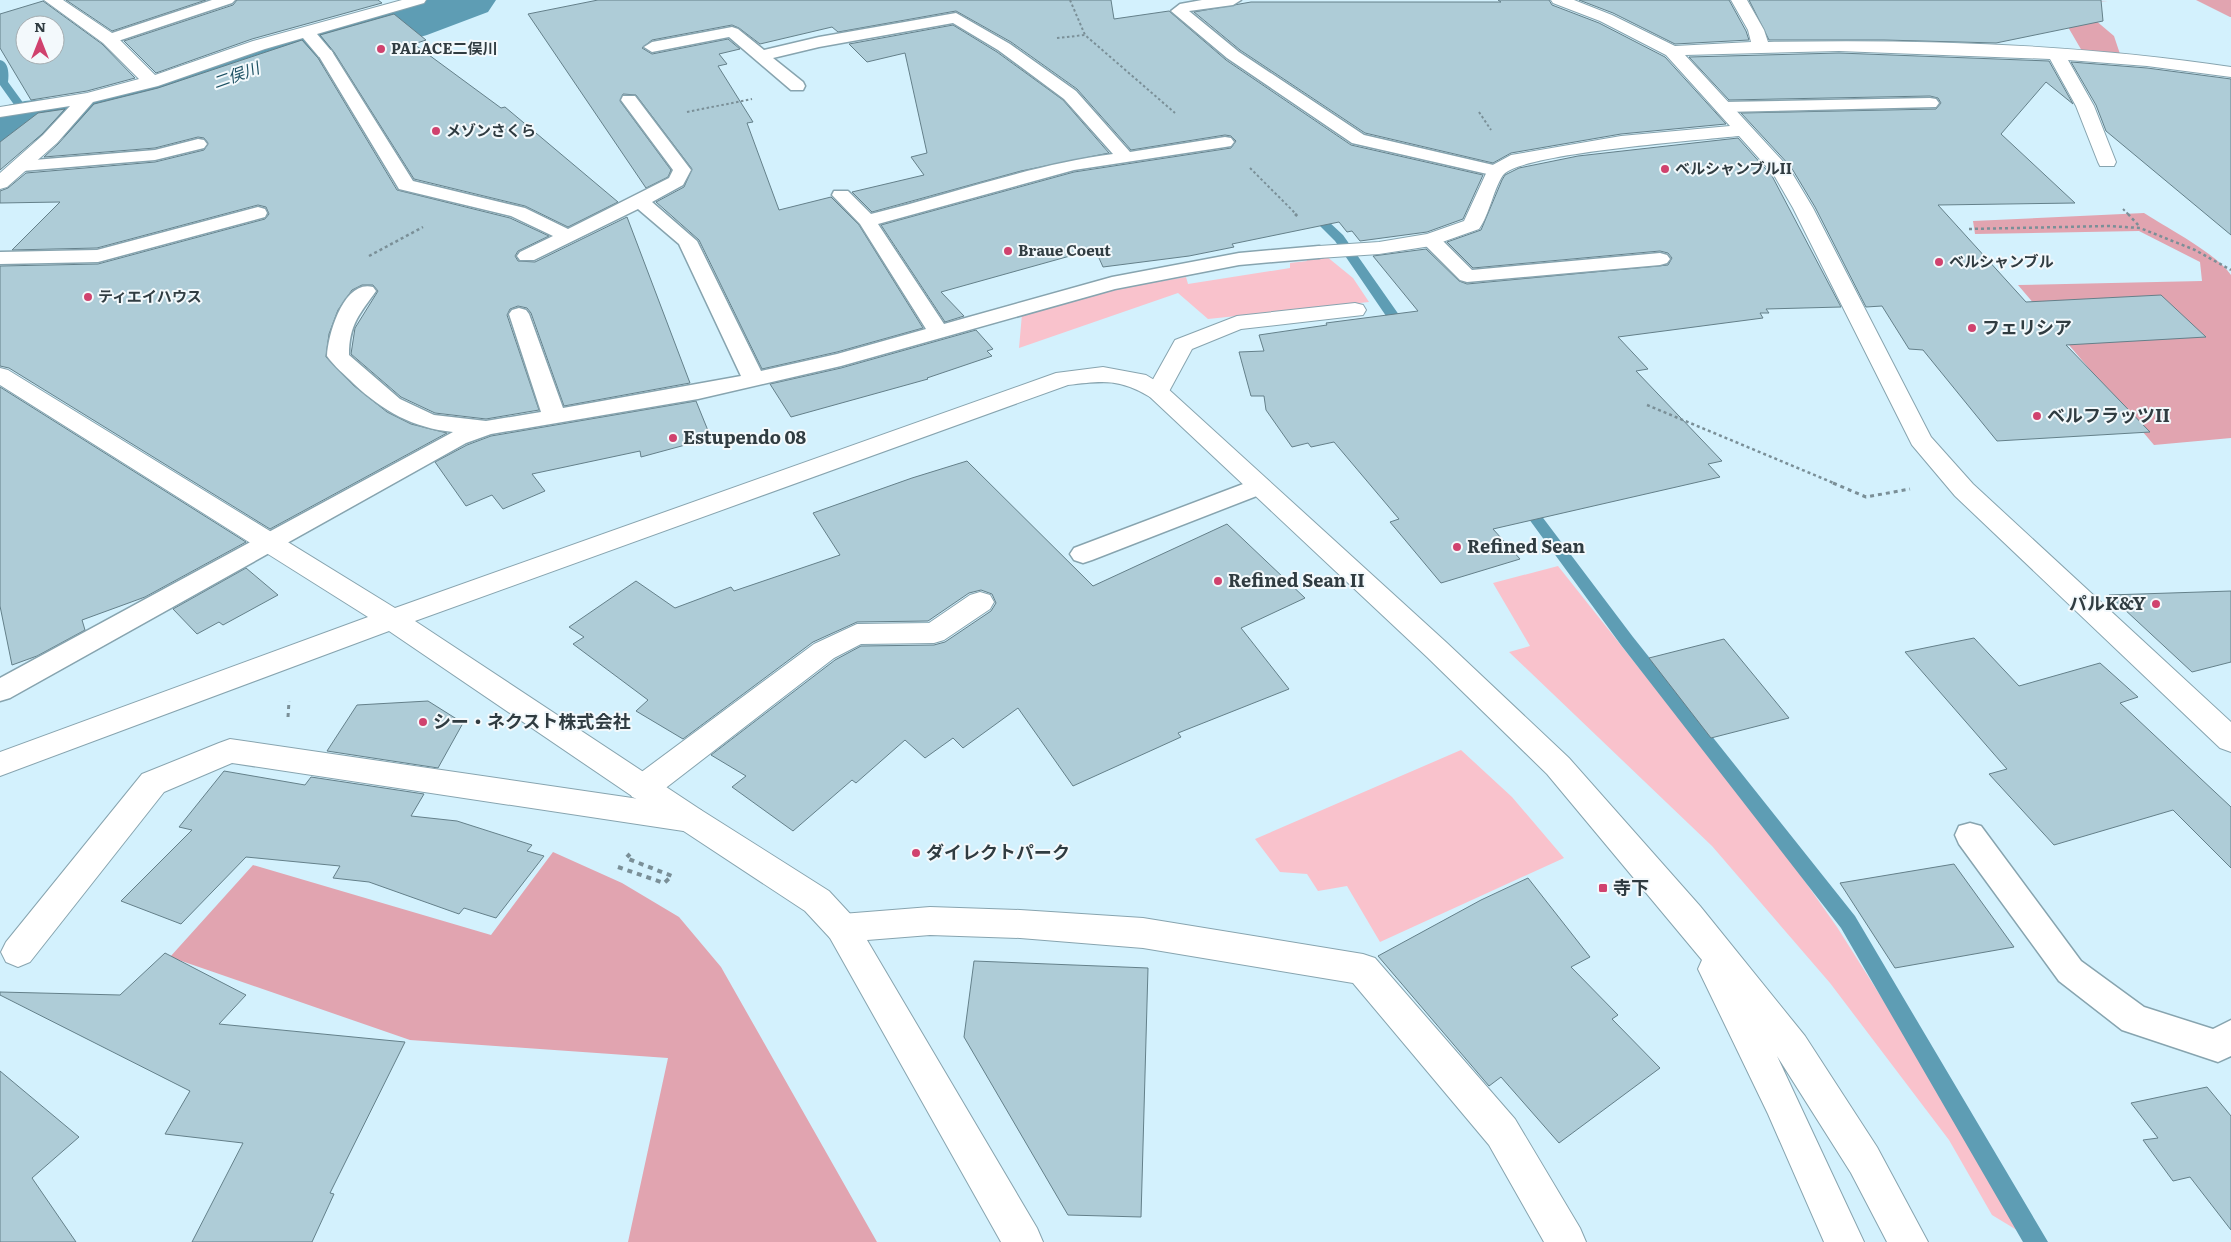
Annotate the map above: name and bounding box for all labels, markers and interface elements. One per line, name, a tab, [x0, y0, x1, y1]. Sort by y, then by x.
north arrow	[15, 15, 65, 65]
text: N	[34, 16, 46, 36]
place label: PALACE二俣川	[391, 36, 497, 59]
marker: PALACE二俣川	[375, 43, 387, 55]
water label: 二俣川	[209, 54, 264, 94]
place label: メゾンさくら	[446, 118, 536, 141]
marker: メゾンさくら	[430, 125, 442, 137]
place label: ベルシャンブルII	[1675, 156, 1792, 179]
marker: ベルシャンブルII	[1659, 163, 1671, 175]
place label: Braue Coeut	[1018, 238, 1111, 261]
marker: Braue Coeut	[1002, 245, 1014, 257]
place label: ベルシャンブル	[1949, 249, 2054, 272]
marker: ベルシャンブル	[1933, 256, 1945, 268]
place label: ティエイハウス	[98, 284, 202, 307]
marker: ティエイハウス	[82, 291, 94, 303]
place label: フェリシア	[1982, 313, 2072, 340]
marker: フェリシア	[1966, 322, 1978, 334]
place label: ベルフラッツII	[2047, 401, 2170, 428]
marker: ベルフラッツII	[2031, 410, 2043, 422]
place label: Estupendo 08	[683, 423, 807, 450]
marker: Estupendo 08	[667, 432, 679, 444]
place label: Refined Sean	[1467, 532, 1586, 559]
marker: Refined Sean	[1451, 541, 1463, 553]
place label: Refined Sean II	[1228, 566, 1365, 593]
marker: Refined Sean II	[1212, 575, 1224, 587]
place label: パルK&Y	[2069, 589, 2147, 616]
marker: パルK&Y	[2150, 598, 2162, 610]
place label: シー・ネクスト株式会社	[433, 707, 630, 734]
marker: シー・ネクスト株式会社	[417, 716, 429, 728]
place label: ダイレクトパーク	[926, 838, 1070, 865]
marker: ダイレクトパーク	[910, 847, 922, 859]
place label: 寺下	[1613, 873, 1649, 900]
marker: 寺下	[1597, 882, 1609, 894]

